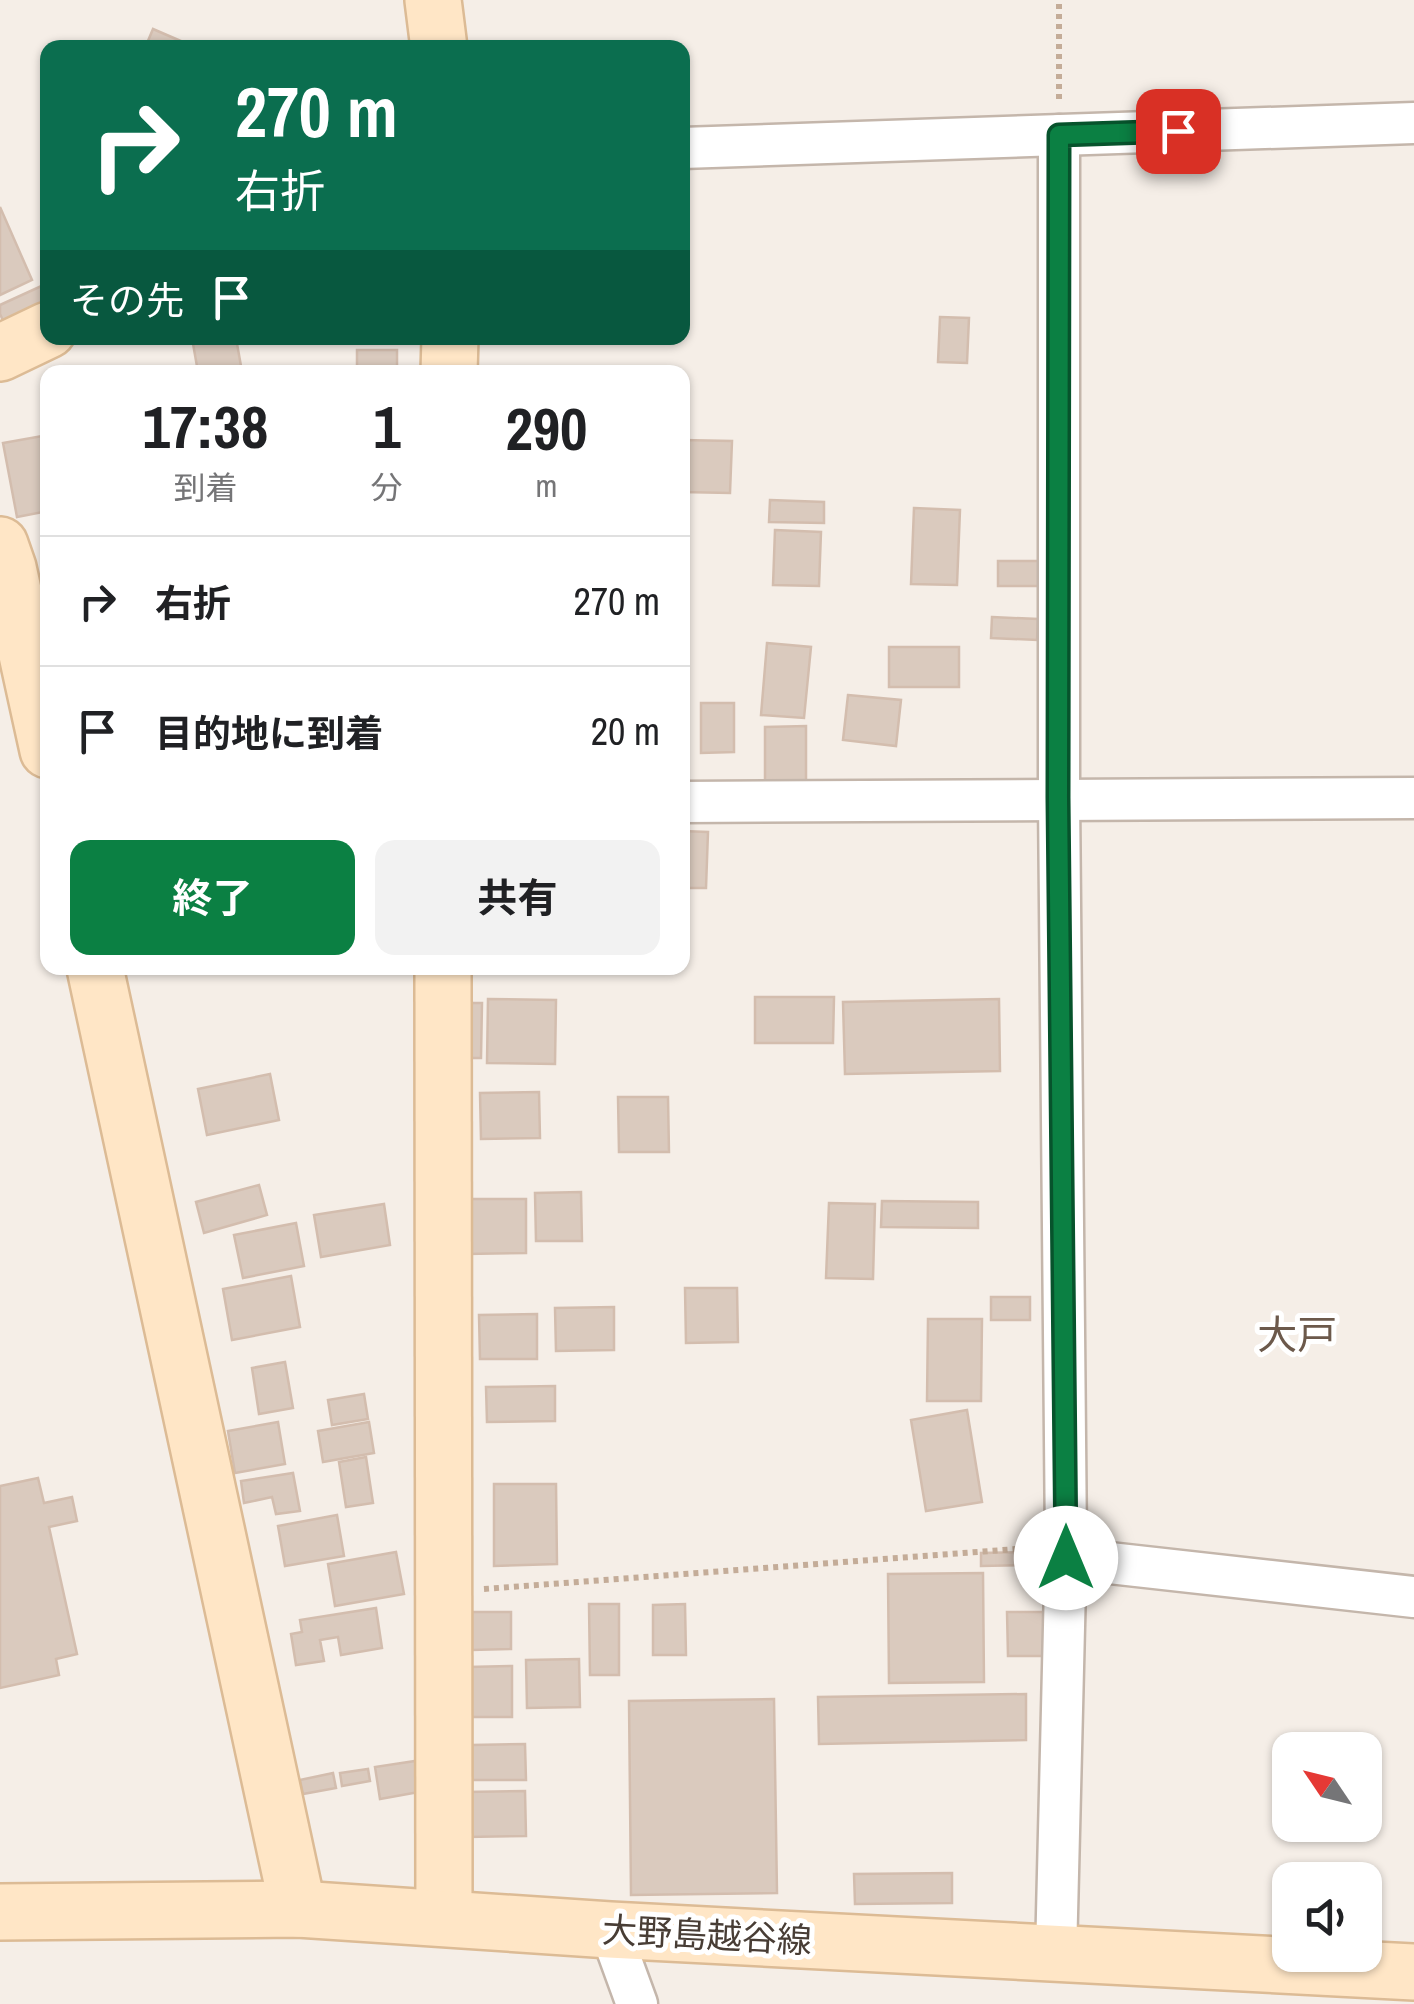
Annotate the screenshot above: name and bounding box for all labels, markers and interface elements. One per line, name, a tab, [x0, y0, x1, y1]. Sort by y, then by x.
text: 270 m	[235, 65, 398, 159]
icon: right	[70, 80, 200, 210]
pin	[1136, 89, 1221, 174]
icon: arrive	[1151, 104, 1206, 159]
text: 右折	[235, 160, 325, 221]
icon: arrive	[204, 270, 259, 325]
text: その先	[70, 275, 184, 326]
text: 17:38	[143, 386, 268, 467]
text: 1	[373, 386, 401, 467]
text: 290	[505, 388, 587, 469]
text: m	[536, 464, 557, 507]
text: 到着	[173, 466, 237, 509]
text: 分	[371, 466, 403, 509]
icon: right	[70, 574, 125, 629]
text: 270 m	[573, 576, 660, 627]
text: 右折	[155, 578, 231, 629]
icon: arrive	[70, 704, 125, 759]
text: 20 m	[591, 706, 660, 757]
text: 目的地に到着	[155, 708, 383, 759]
button: 終了	[70, 840, 355, 955]
button: 共有	[375, 840, 660, 955]
district label: 大戸	[1257, 1308, 1337, 1361]
position arrow	[1014, 1506, 1118, 1610]
north arrow	[1272, 1732, 1382, 1842]
map controls	[1272, 1732, 1382, 1972]
button: sound	[1272, 1862, 1382, 1972]
street label: 大野島越谷線	[601, 1906, 813, 1964]

